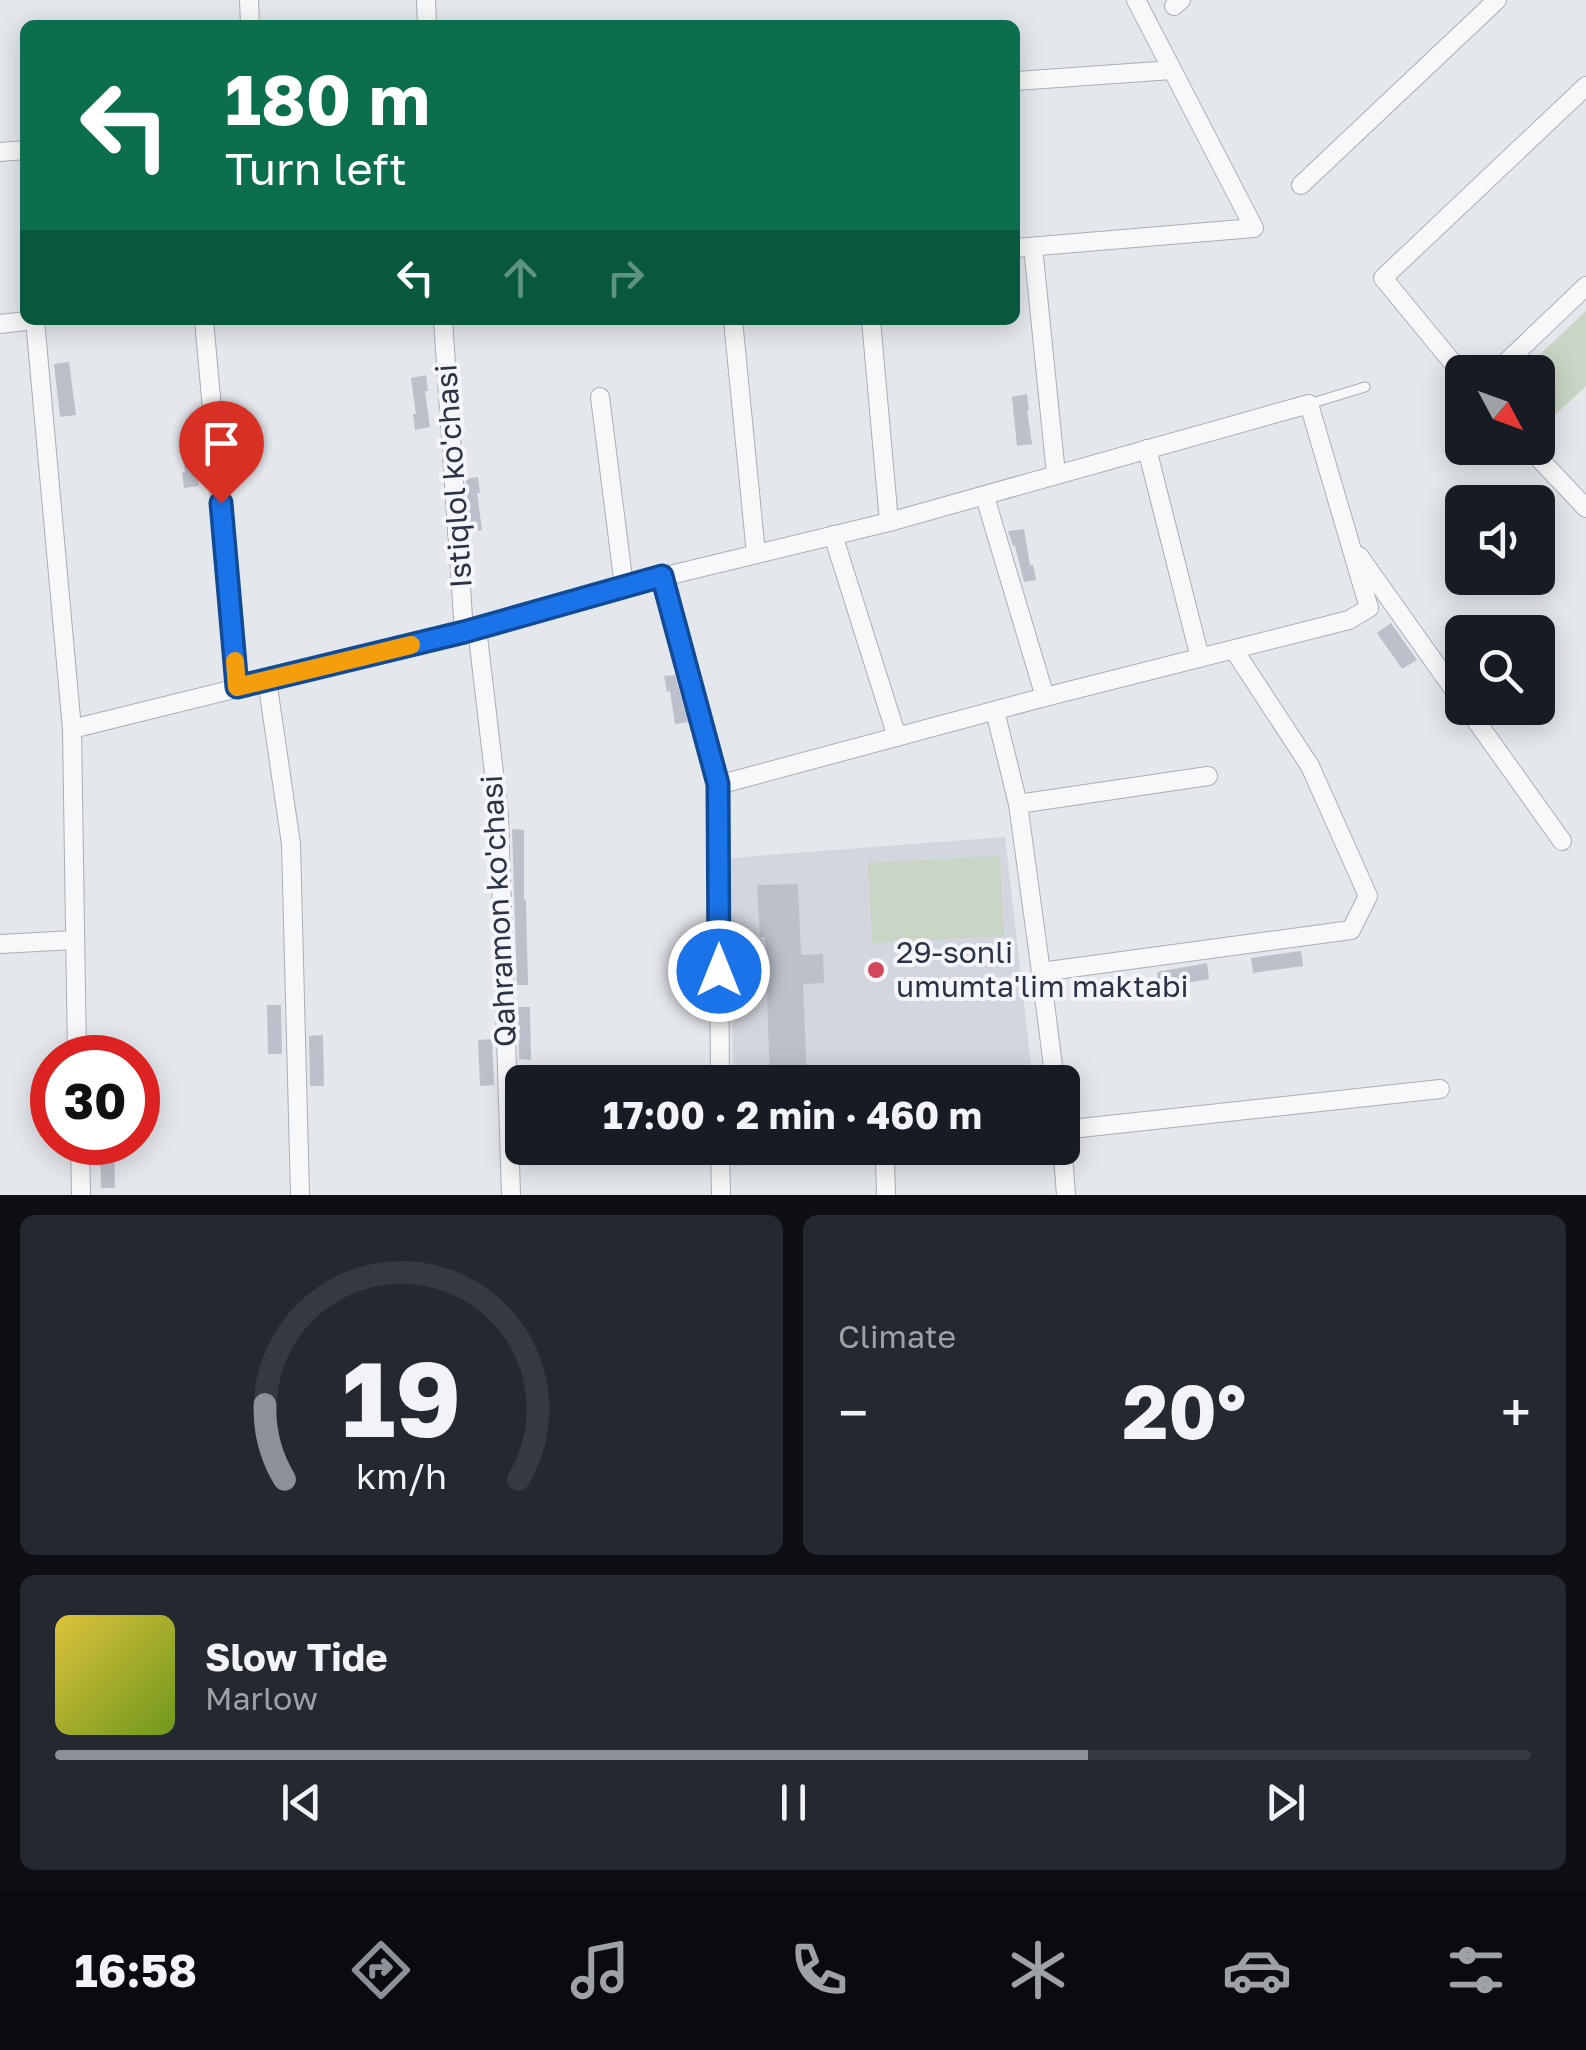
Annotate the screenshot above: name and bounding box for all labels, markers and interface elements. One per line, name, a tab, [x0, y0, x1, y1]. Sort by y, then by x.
text: 180 m	[225, 56, 430, 140]
icon: left	[60, 60, 190, 190]
text: Turn left	[225, 141, 407, 195]
icon: left	[388, 250, 443, 305]
icon: ahead	[493, 250, 548, 305]
icon: right	[598, 250, 653, 305]
north arrow	[1445, 355, 1555, 465]
map controls	[1445, 355, 1555, 725]
street label: Istiqlol ko'chasi	[427, 363, 479, 589]
pin	[179, 401, 264, 504]
icon: arrive	[194, 416, 249, 471]
button: sound	[1445, 485, 1555, 595]
button: search	[1445, 615, 1555, 725]
street label: Qahramon ko'chasi	[473, 774, 523, 1048]
position arrow	[667, 919, 771, 1023]
place label: 29-sonli umumta'lim maktabi	[896, 934, 1189, 1004]
marker: 29-sonli umumta'lim maktabi	[865, 959, 887, 981]
speed limit sign: 30	[30, 1035, 160, 1165]
text: 17:00 · 2 min · 460 m	[603, 1092, 982, 1137]
text: Climate	[838, 1317, 956, 1355]
text: 19	[342, 1335, 461, 1460]
text: 20°	[1123, 1365, 1246, 1456]
text: −	[838, 1379, 868, 1445]
text: +	[1501, 1379, 1531, 1445]
text: km/h	[356, 1454, 447, 1497]
text: Slow Tide	[205, 1634, 388, 1679]
text: Marlow	[205, 1679, 318, 1717]
icon: previous	[274, 1775, 329, 1830]
icon: pause	[766, 1775, 821, 1830]
icon: next	[1258, 1775, 1313, 1830]
icon: directions	[346, 1935, 416, 2005]
icon: music	[565, 1935, 635, 2005]
icon: phone	[784, 1935, 854, 2005]
icon: climate	[1003, 1935, 1073, 2005]
icon: car	[1222, 1935, 1292, 2005]
icon: filters	[1441, 1935, 1511, 2005]
text: 16:58	[75, 1943, 197, 1997]

